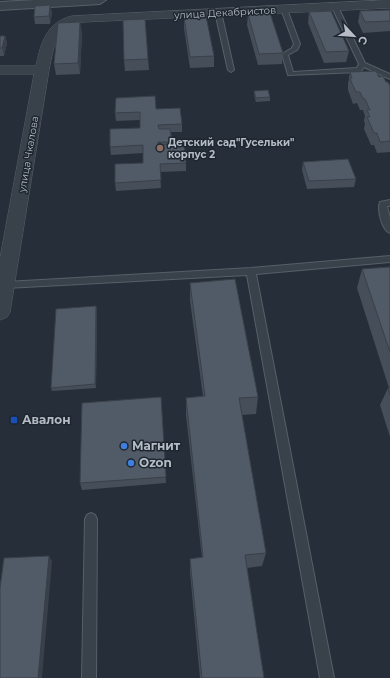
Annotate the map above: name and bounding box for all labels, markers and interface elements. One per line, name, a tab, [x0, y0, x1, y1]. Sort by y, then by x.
street label: улица Декабристов	[173, 3, 276, 22]
north arrow	[334, 16, 374, 56]
text: С	[355, 34, 371, 47]
street label: улица Чкалова	[15, 115, 42, 194]
place label: Детский сад"Гусельки" корпус 2	[168, 136, 294, 161]
marker: Детский сад"Гусельки" корпус 2	[155, 143, 165, 153]
place label: Авалон	[22, 412, 70, 427]
marker: Авалон	[9, 415, 19, 425]
place label: Магнит	[132, 438, 181, 453]
marker: Магнит	[119, 441, 129, 451]
place label: Ozon	[139, 455, 172, 470]
marker: Ozon	[126, 458, 136, 468]

